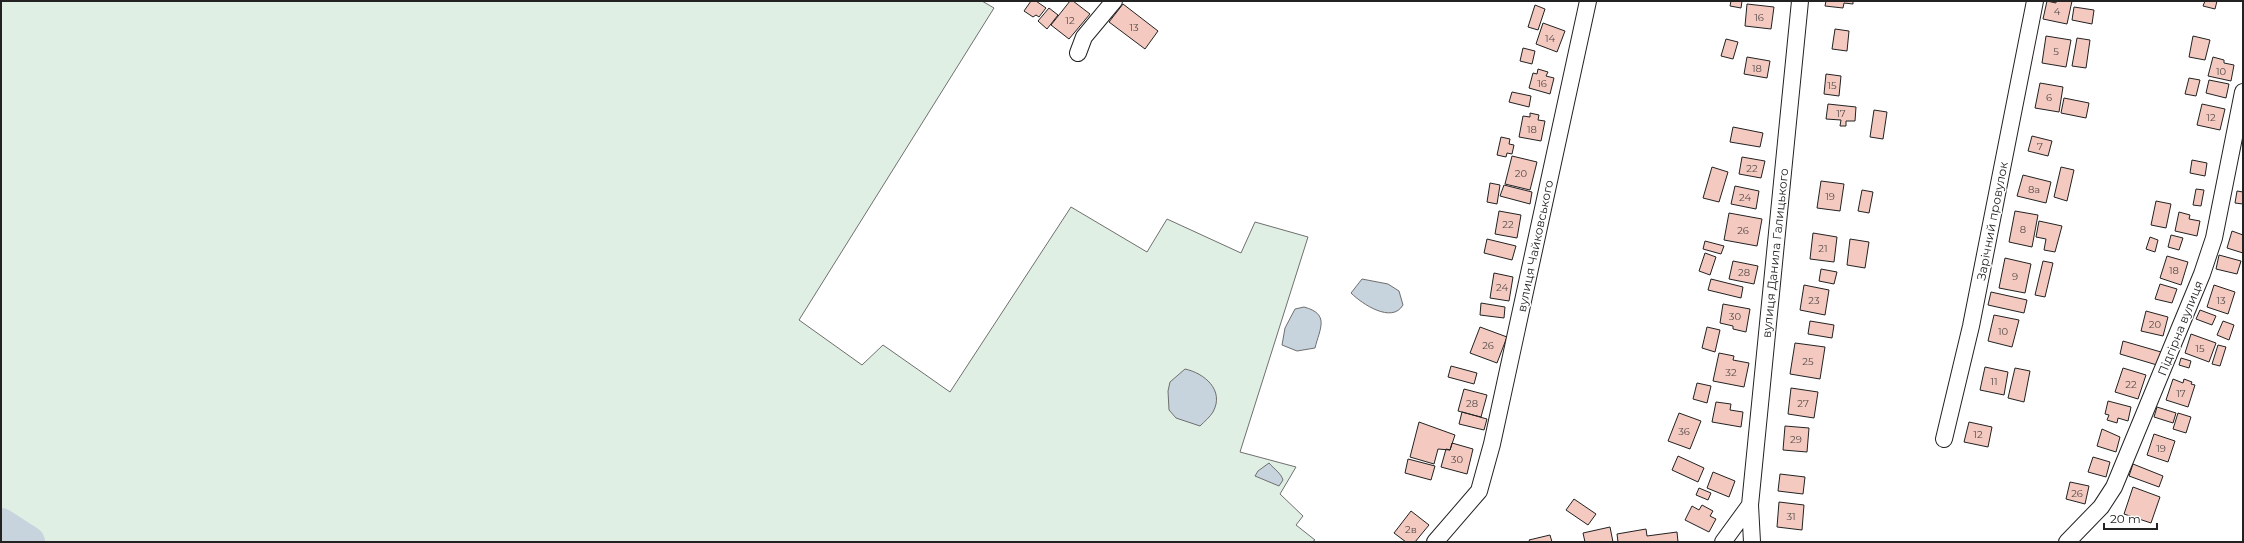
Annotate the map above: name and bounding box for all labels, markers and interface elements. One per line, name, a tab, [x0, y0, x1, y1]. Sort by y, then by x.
house number: 4	[2054, 5, 2061, 18]
house number: 16	[1754, 11, 1764, 24]
house number: 12	[1065, 14, 1075, 27]
house number: 13	[1129, 21, 1139, 34]
house number: 14	[1545, 32, 1555, 45]
house number: 5	[2053, 45, 2059, 58]
house number: 18	[1752, 62, 1762, 75]
house number: 10	[2216, 65, 2226, 78]
house number: 16	[1537, 77, 1547, 90]
house number: 15	[1827, 79, 1837, 92]
house number: 6	[2046, 91, 2052, 104]
house number: 17	[1836, 107, 1846, 120]
house number: 12	[2206, 111, 2216, 124]
house number: 18	[1527, 123, 1537, 136]
house number: 7	[2037, 140, 2043, 153]
street label: Зарічний провулок	[1973, 160, 2011, 282]
house number: 22	[1746, 162, 1758, 175]
house number: 20	[1515, 167, 1528, 180]
street label: вулиця Данила Галицького	[1759, 167, 1791, 339]
street label: вулиця Чайковського	[1514, 178, 1556, 313]
house number: 8а	[2028, 183, 2040, 196]
house number: 19	[1825, 190, 1835, 203]
house number: 24	[1739, 191, 1751, 204]
house number: 22	[1502, 218, 1514, 231]
house number: 8	[2020, 223, 2026, 236]
house number: 26	[1737, 224, 1749, 237]
house number: 21	[1818, 242, 1828, 255]
house number: 18	[2169, 264, 2179, 277]
house number: 28	[1738, 266, 1750, 279]
house number: 9	[2012, 270, 2018, 283]
street label: Підгірна вулиця	[2154, 278, 2206, 378]
house number: 24	[1496, 281, 1508, 294]
house number: 23	[1808, 294, 1820, 307]
house number: 13	[2216, 294, 2226, 307]
house number: 30	[1729, 310, 1742, 323]
house number: 20	[2149, 318, 2162, 331]
house number: 10	[1998, 325, 2008, 338]
house number: 26	[1482, 339, 1494, 352]
house number: 15	[2195, 342, 2205, 355]
house number: 25	[1802, 355, 1814, 368]
house number: 32	[1725, 366, 1737, 379]
house number: 11	[1990, 375, 1998, 388]
house number: 22	[2125, 378, 2137, 391]
house number: 17	[2176, 387, 2186, 400]
house number: 28	[1466, 397, 1478, 410]
house number: 27	[1797, 397, 1809, 410]
house number: 36	[1678, 425, 1690, 438]
house number: 12	[1973, 428, 1983, 441]
house number: 29	[1790, 433, 1802, 446]
house number: 19	[2156, 442, 2166, 455]
house number: 30	[1451, 453, 1464, 466]
house number: 26	[2071, 487, 2083, 500]
scale bar	[2104, 505, 2157, 531]
house number: 31	[1786, 510, 1796, 523]
text: 20 m	[2110, 511, 2141, 526]
house number: 2в	[1405, 523, 1417, 536]

